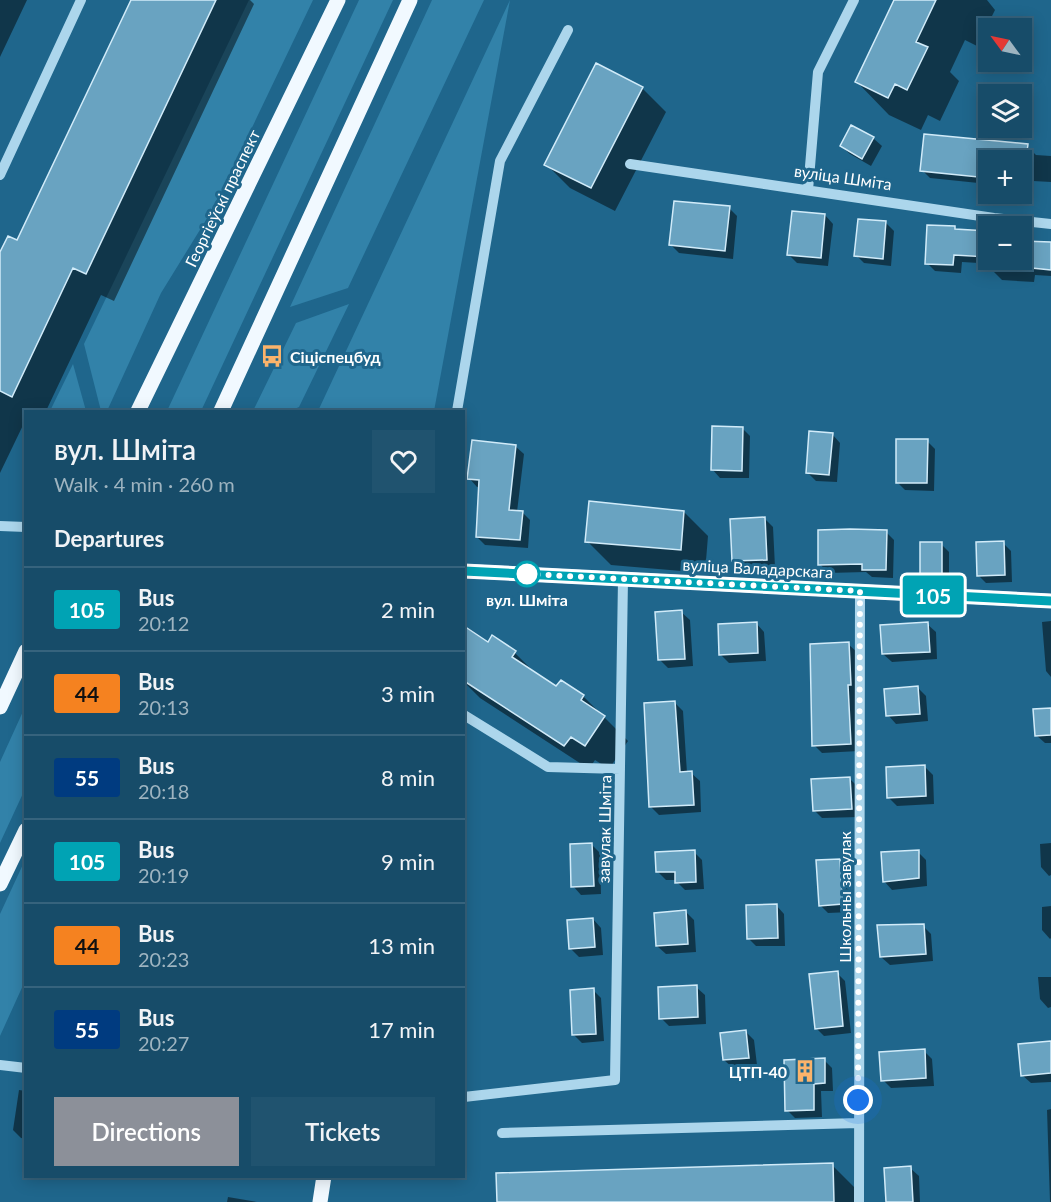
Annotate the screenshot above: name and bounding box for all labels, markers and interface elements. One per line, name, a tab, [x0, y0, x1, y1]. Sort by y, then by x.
north arrow	[978, 18, 1032, 72]
map controls	[978, 18, 1032, 270]
button: layers	[978, 84, 1032, 138]
street label: Георгіеўскі праспект	[181, 126, 263, 270]
button: +	[978, 150, 1032, 204]
street label: вуліца Шміта	[793, 161, 893, 193]
button: −	[978, 216, 1032, 270]
bus stop icon: Сіціспецбуд	[259, 343, 285, 369]
place label: Сіціспецбуд	[290, 347, 381, 366]
button: heart	[372, 430, 435, 493]
text: вул. Шміта	[54, 432, 196, 466]
text: Walk · 4 min · 260 m	[54, 472, 235, 496]
text: Departures	[54, 525, 164, 552]
street label: вуліца Валадарскага	[682, 555, 834, 581]
marker: вул. Шміта	[514, 561, 540, 587]
line badge: 105	[898, 576, 968, 614]
text: 105	[915, 583, 951, 608]
text: Bus	[138, 584, 174, 611]
place label: вул. Шміта	[486, 590, 568, 609]
text: 2 min	[381, 596, 435, 623]
text: 105	[69, 597, 105, 622]
text: 20:12	[138, 611, 189, 635]
text: Bus	[138, 668, 174, 695]
text: 3 min	[381, 680, 435, 707]
text: 44	[75, 681, 99, 706]
text: 20:13	[138, 695, 189, 719]
text: Bus	[138, 752, 174, 779]
text: 8 min	[381, 764, 435, 791]
text: 55	[75, 765, 99, 790]
street label: завулак Шміта	[594, 775, 614, 883]
text: 20:18	[138, 779, 189, 803]
street label: Школьны завулак	[835, 831, 854, 963]
text: Bus	[138, 836, 174, 863]
text: 9 min	[381, 848, 435, 875]
text: 105	[69, 849, 105, 874]
text: 20:19	[138, 863, 189, 887]
text: Bus	[138, 920, 174, 947]
text: 13 min	[368, 932, 435, 959]
text: 44	[75, 933, 99, 958]
text: 20:23	[138, 947, 189, 971]
text: Bus	[138, 1004, 174, 1031]
text: 17 min	[368, 1016, 435, 1043]
text: 55	[75, 1017, 99, 1042]
text: 20:27	[138, 1031, 189, 1055]
building icon: ЦТП-40	[792, 1058, 818, 1084]
place label: ЦТП-40	[729, 1062, 787, 1081]
your location	[843, 1085, 873, 1115]
button: Directions	[54, 1097, 239, 1166]
button: Tickets	[251, 1097, 435, 1166]

